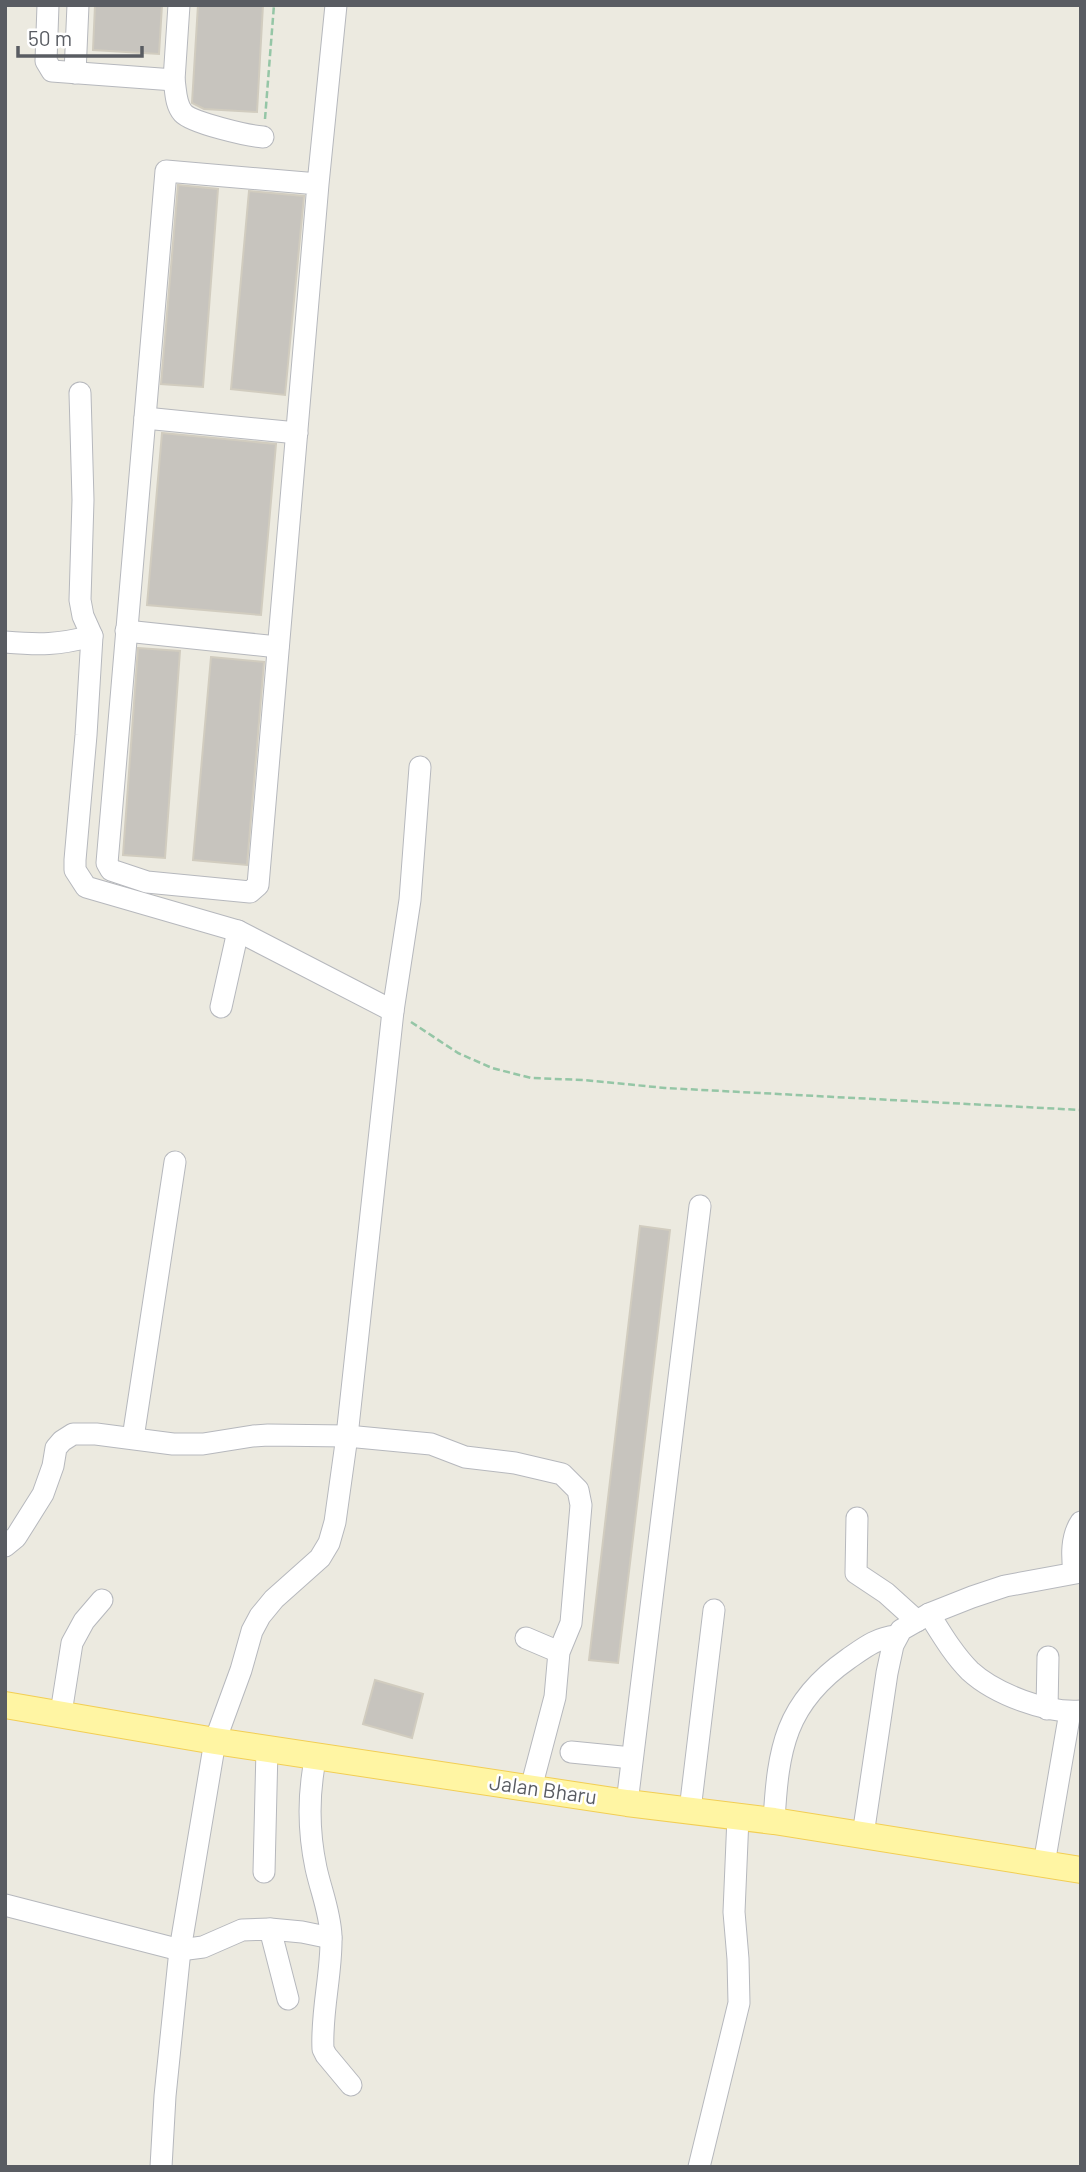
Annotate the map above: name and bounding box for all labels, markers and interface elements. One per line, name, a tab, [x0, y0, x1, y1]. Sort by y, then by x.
scale bar	[18, 14, 142, 58]
text: 50 m	[28, 25, 72, 50]
street label: Jalan Bharu	[488, 1769, 598, 1808]

